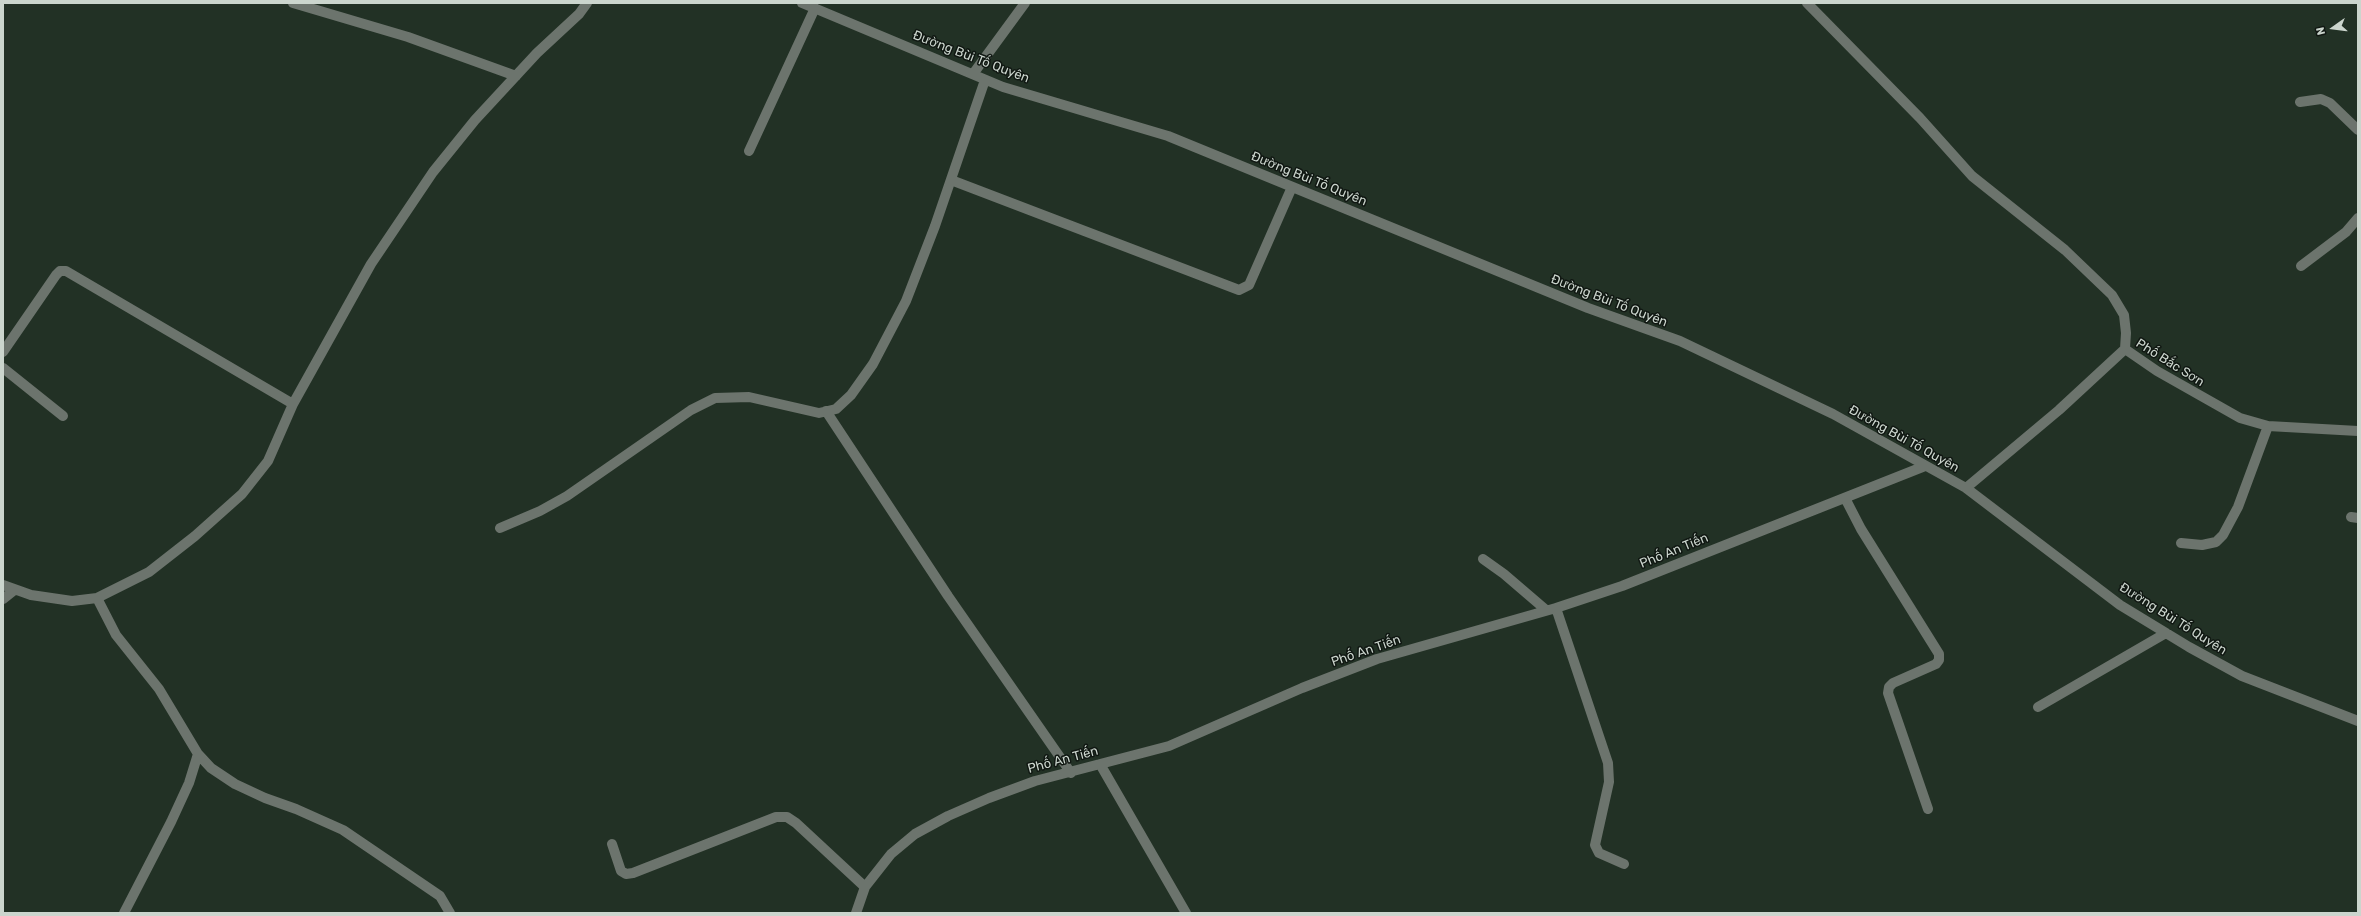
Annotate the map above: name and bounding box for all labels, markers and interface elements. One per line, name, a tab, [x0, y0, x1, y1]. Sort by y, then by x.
north arrow	[2313, 8, 2353, 48]
text: N	[2314, 26, 2328, 36]
street label: Đường Bùi Tố Quyên	[910, 28, 1032, 86]
street label: Đường Bùi Tố Quyên	[1249, 149, 1369, 209]
street label: Đường Bùi Tố Quyên	[1548, 272, 1670, 330]
street label: Phố Bắc Sơn	[2133, 336, 2207, 390]
street label: Đường Bùi Tố Quyên	[1846, 402, 1962, 476]
street label: Phố An Tiến	[1637, 530, 1711, 572]
street label: Đường Bùi Tố Quyên	[2116, 580, 2230, 658]
street label: Phố An Tiến	[1329, 632, 1403, 670]
street label: Phố An Tiến	[1026, 743, 1100, 777]

